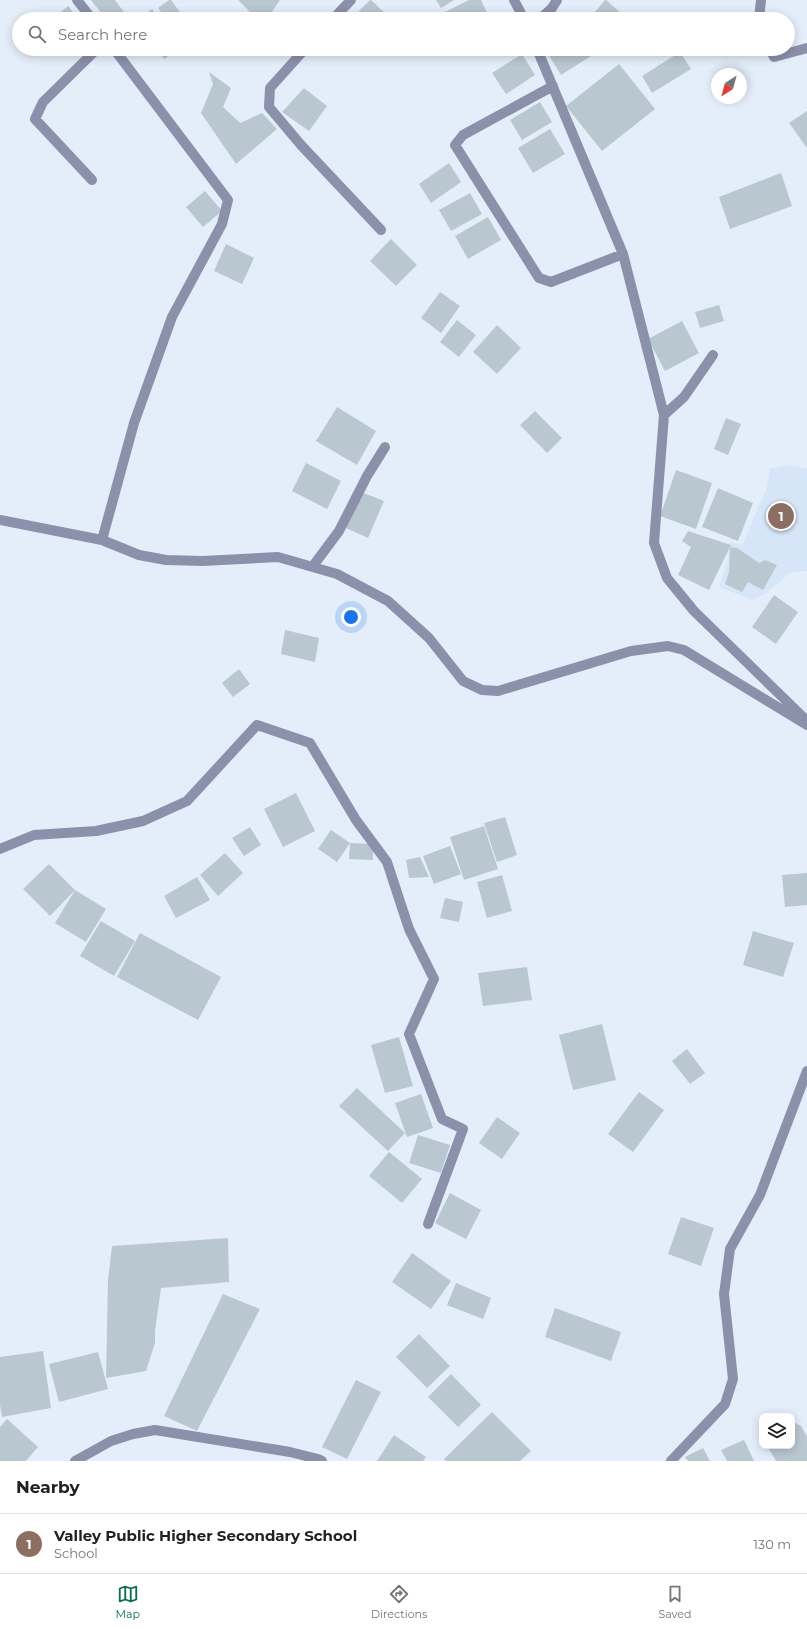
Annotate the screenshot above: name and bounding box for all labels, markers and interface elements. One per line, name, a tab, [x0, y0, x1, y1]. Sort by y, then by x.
search box	[12, 12, 795, 56]
icon: search	[26, 23, 48, 45]
text: Search here	[58, 25, 147, 44]
north arrow	[711, 68, 747, 104]
pin: 1	[768, 501, 794, 531]
your location	[341, 607, 361, 627]
map controls	[759, 1413, 795, 1449]
button: layers	[759, 1413, 795, 1449]
text: Nearby	[16, 1477, 80, 1497]
text: Valley Public Higher Secondary School	[54, 1526, 357, 1545]
text: 1	[26, 1536, 32, 1552]
text: 130 m	[753, 1536, 791, 1552]
text: School	[54, 1545, 98, 1561]
tab: Map	[116, 1583, 140, 1621]
tab: Directions	[371, 1583, 427, 1621]
tab: Saved	[658, 1583, 691, 1621]

